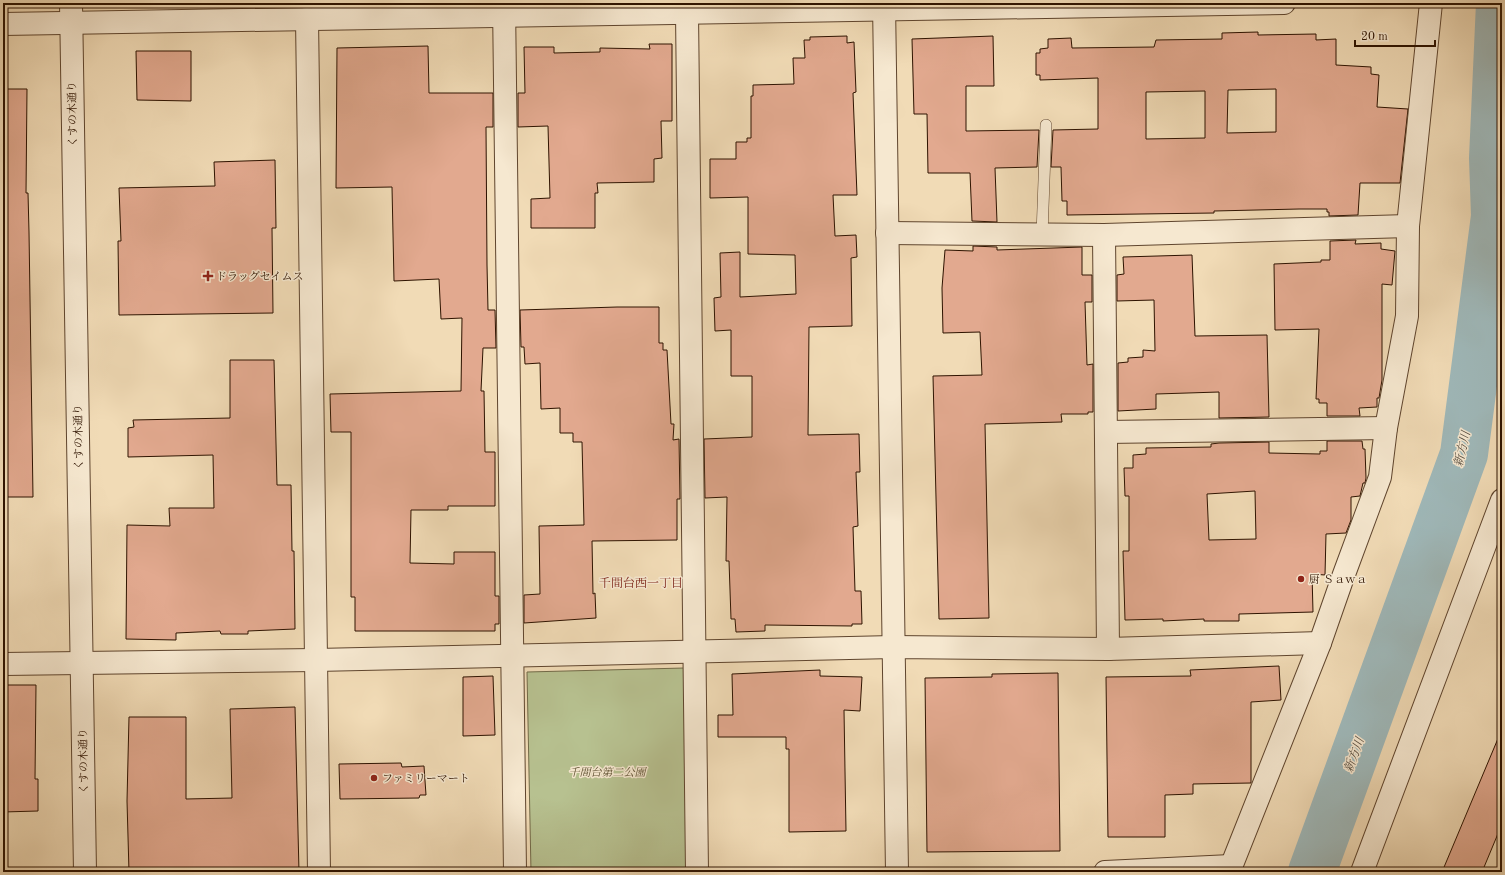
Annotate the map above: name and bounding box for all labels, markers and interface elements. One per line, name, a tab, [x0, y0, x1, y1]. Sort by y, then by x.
scale bar	[1355, 22, 1435, 48]
text: 20 m	[1361, 31, 1388, 43]
street label: くすの木通り	[65, 81, 80, 147]
place label: ドラッグセイムス	[216, 270, 303, 283]
marker: ドラッグセイムス	[203, 271, 213, 281]
street label: くすの木通り	[71, 404, 86, 470]
water label: 新方川	[1451, 428, 1473, 468]
place label: 厨 Ｓａｗａ	[1309, 573, 1367, 586]
marker: 厨 Ｓａｗａ	[1296, 574, 1306, 584]
district label: 千間台西一丁目	[599, 576, 683, 590]
street label: くすの木通り	[76, 728, 91, 794]
water label: 新方川	[1341, 734, 1367, 774]
park label: 千間台第二公園	[569, 766, 647, 779]
marker: ファミリーマート	[369, 773, 379, 783]
place label: ファミリーマート	[382, 773, 470, 785]

